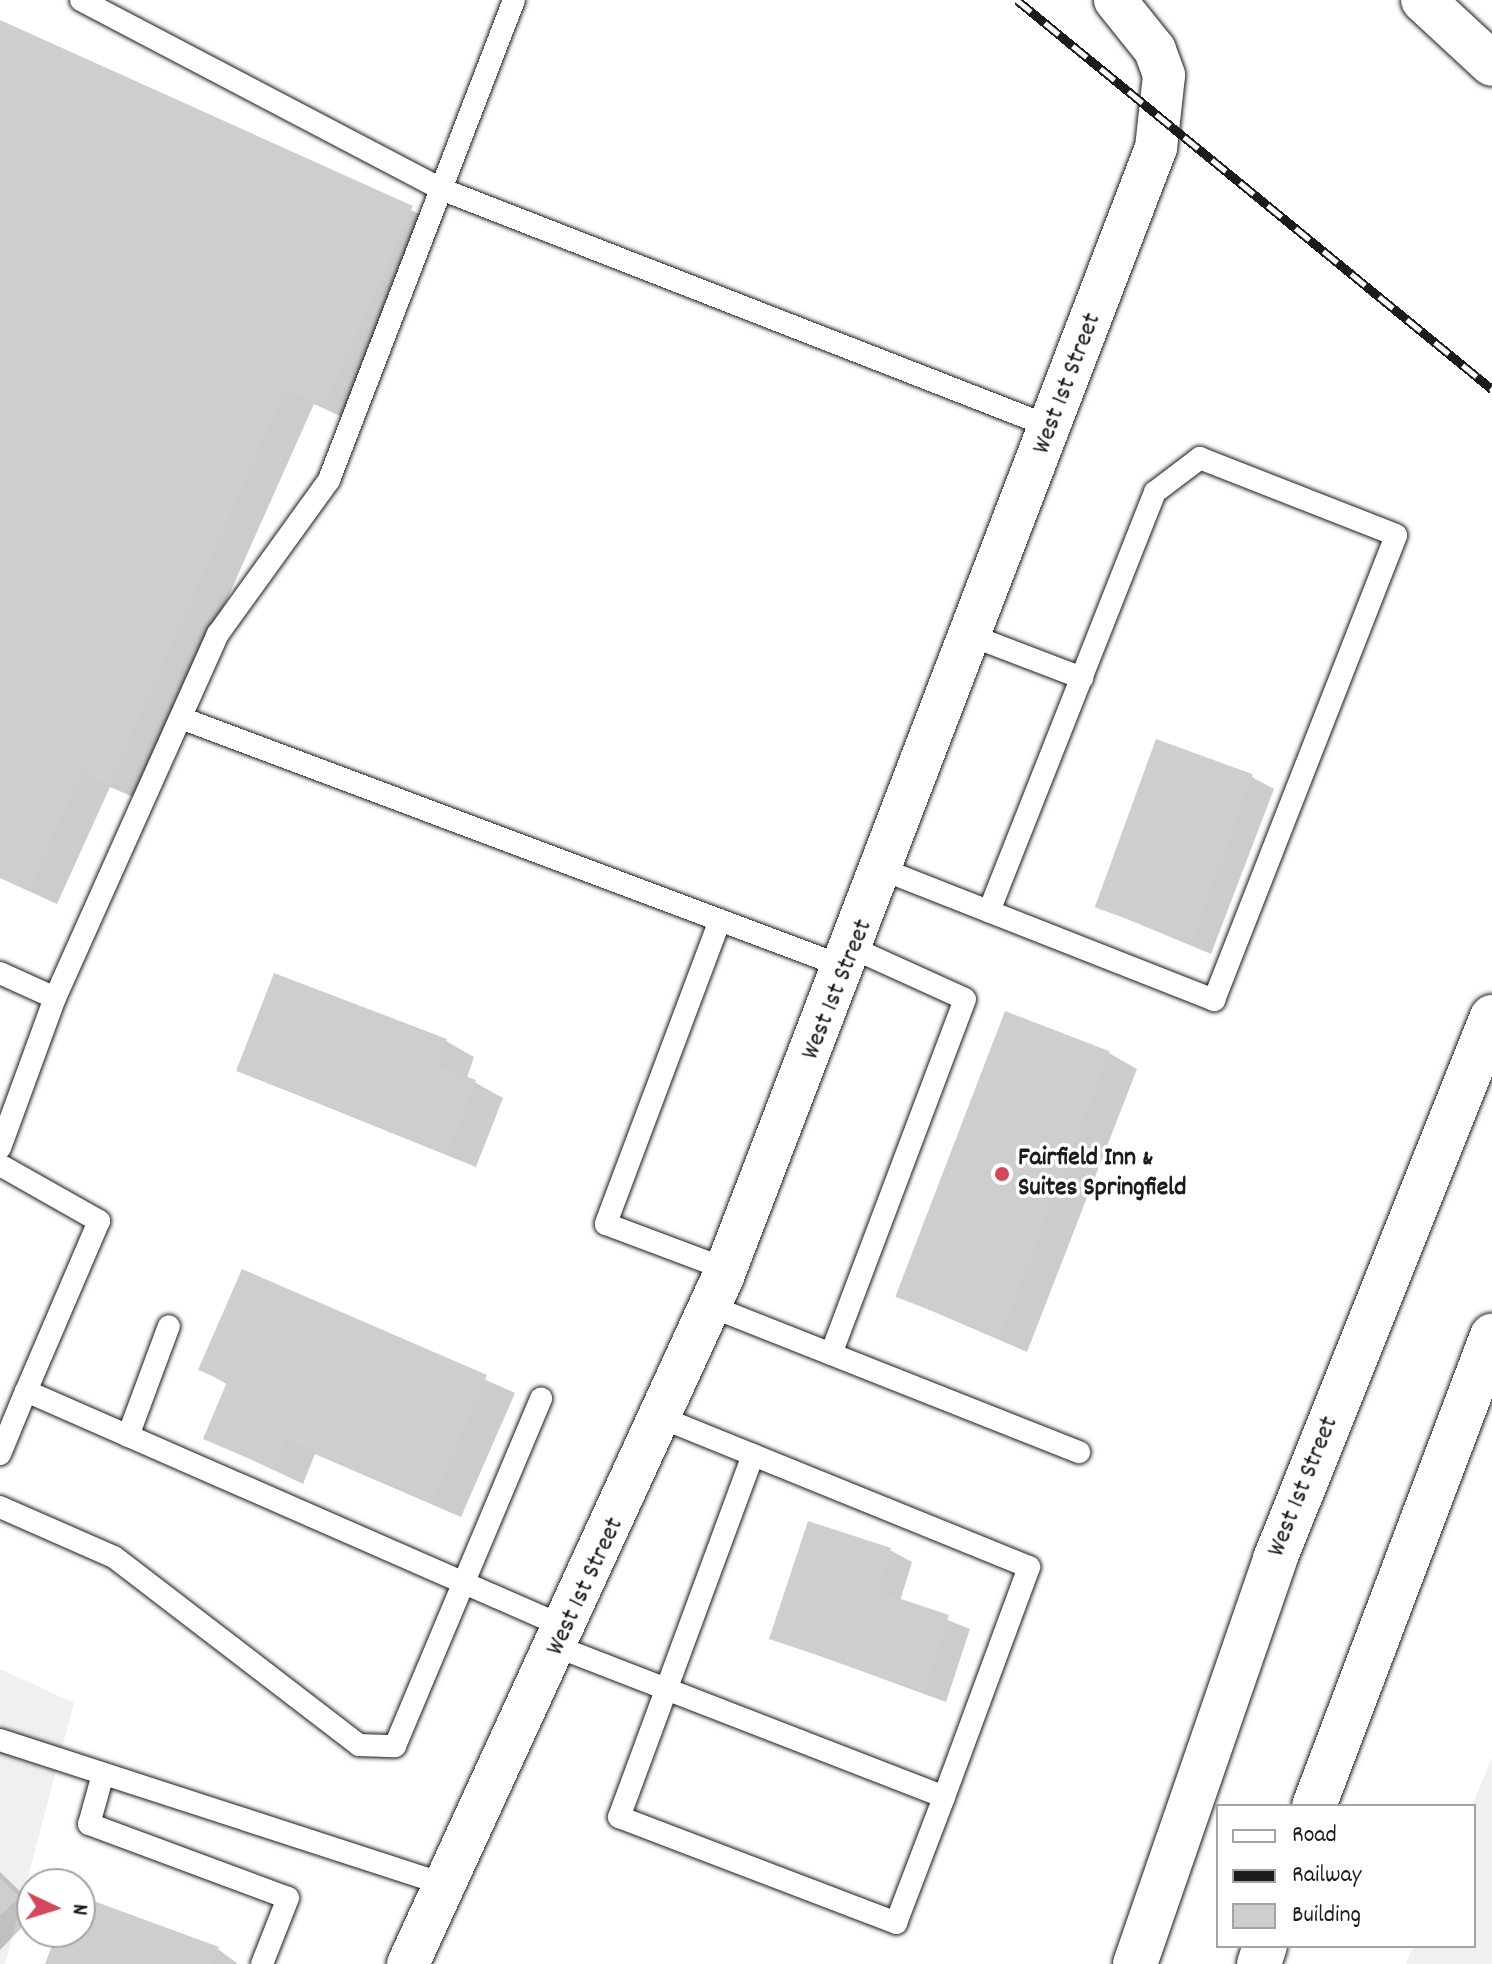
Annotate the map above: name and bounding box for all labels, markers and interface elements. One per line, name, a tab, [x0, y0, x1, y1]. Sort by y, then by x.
street label: West 1st Street	[1027, 309, 1109, 459]
street label: West 1st Street	[796, 915, 880, 1065]
place label: Fairfield Inn & Suites Springfield	[1018, 1143, 1186, 1204]
marker: Fairfield Inn & Suites Springfield	[993, 1165, 1011, 1183]
street label: West 1st Street	[1262, 1412, 1346, 1562]
street label: West 1st Street	[541, 1513, 631, 1661]
legend	[1216, 1804, 1476, 1948]
text: Road	[1292, 1819, 1337, 1853]
text: Railway	[1292, 1859, 1361, 1893]
north arrow	[16, 1868, 96, 1948]
text: Building	[1292, 1899, 1361, 1933]
text: N	[63, 1903, 94, 1916]

